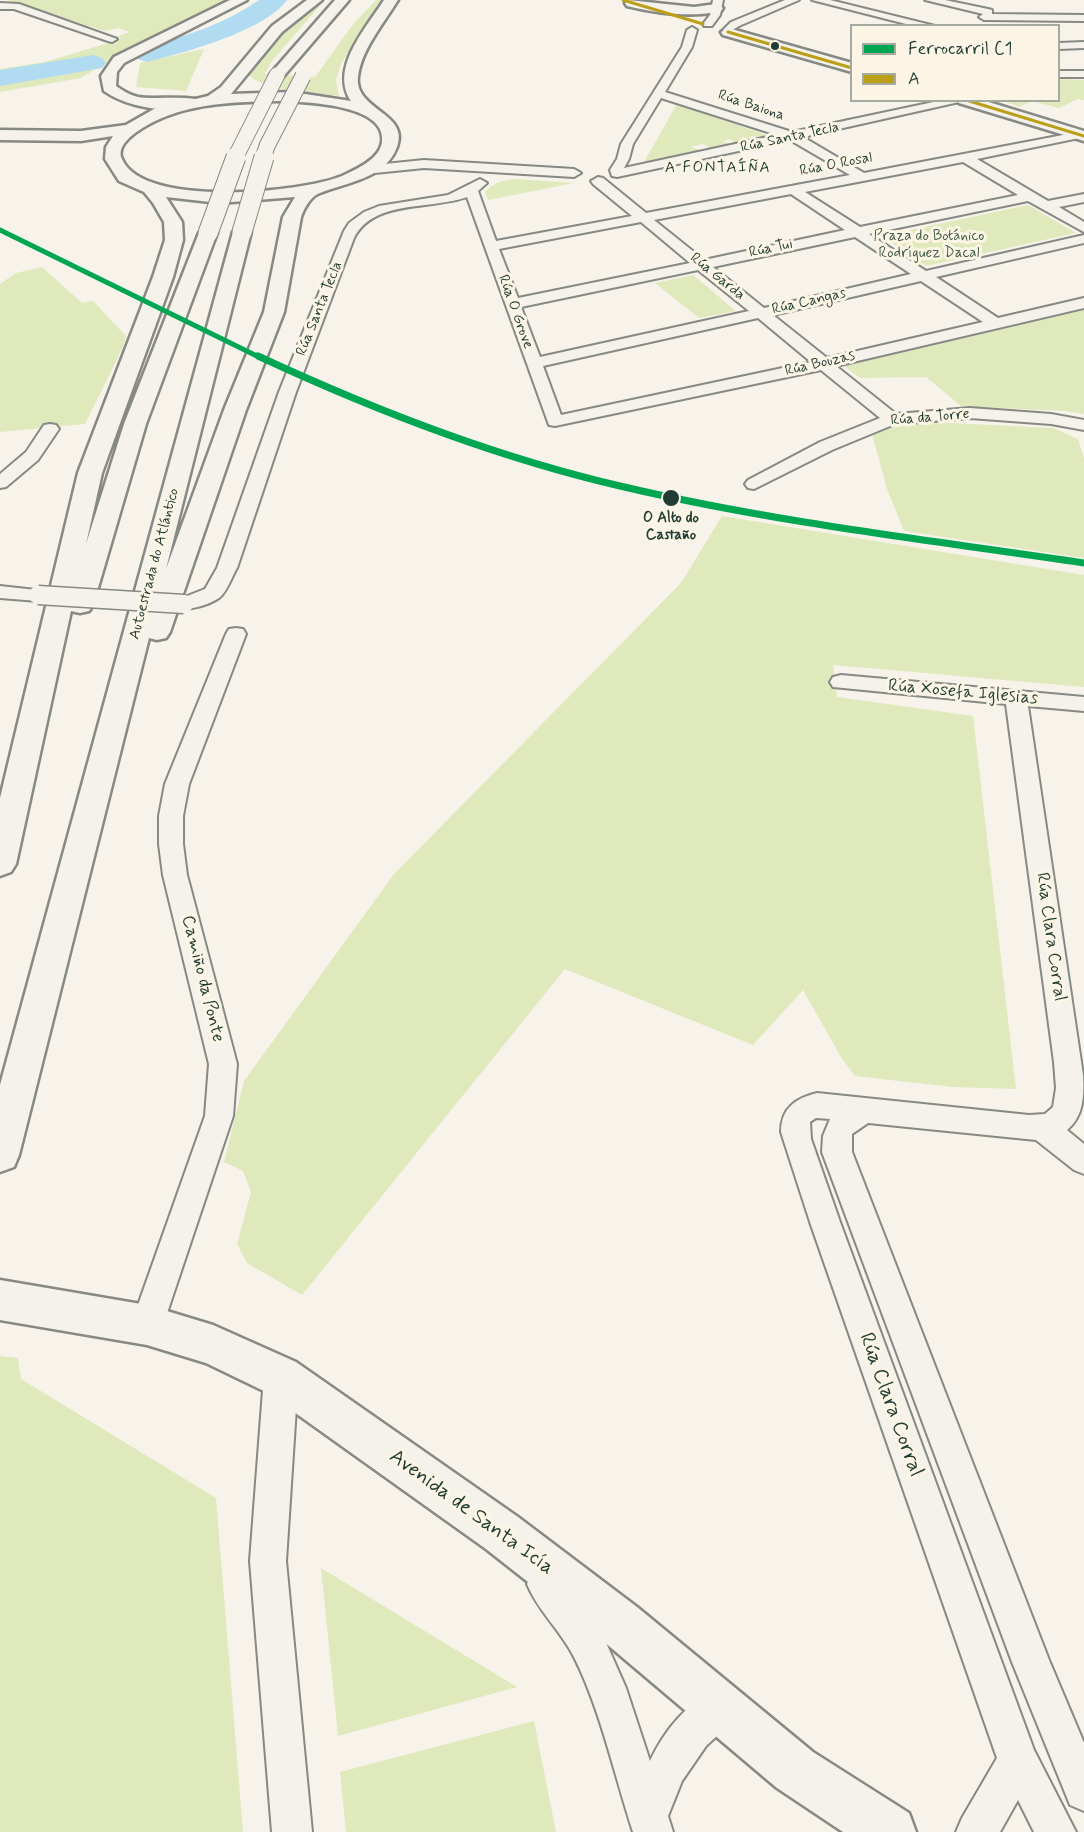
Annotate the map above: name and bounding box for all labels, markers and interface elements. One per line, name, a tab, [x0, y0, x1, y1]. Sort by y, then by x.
legend	[850, 24, 1060, 102]
text: Ferrocarril C1	[908, 37, 1013, 61]
unlabelled marker	[769, 40, 781, 52]
text: A	[908, 67, 920, 91]
street label: Rúa Baiona	[715, 87, 787, 125]
street label: Rúa Santa Tecla	[739, 119, 841, 157]
street label: Rúa O Rosal	[798, 149, 874, 181]
district label: A FONTAÍÑA	[664, 159, 772, 179]
park label: Praza do Botánico Rodríguez Dacal	[874, 228, 984, 263]
street label: Rúa Tui	[747, 236, 795, 262]
street label: Rúa Garda	[686, 249, 748, 305]
street label: Rúa Santa Tecla	[293, 259, 347, 359]
street label: Rúa O Grove	[493, 273, 537, 351]
street label: Rúa Cangas	[770, 285, 848, 319]
street label: Rúa Bouzas	[783, 347, 857, 381]
street label: Rúa da Torre	[890, 406, 970, 430]
street label: Autoestrada do Atlántico	[126, 486, 184, 642]
marker: O Alto do Castaño	[661, 488, 681, 508]
place label: O Alto do Castaño	[643, 510, 699, 545]
street label: Rúa Xosefa Iglesias	[887, 676, 1039, 710]
street label: Rúa Clara Corral	[1030, 871, 1070, 1003]
street label: Camiño da Ponte	[176, 913, 228, 1045]
street label: Rúa Clara Corral	[852, 1330, 928, 1480]
street label: Avenida de Santa Icía	[384, 1445, 558, 1581]

